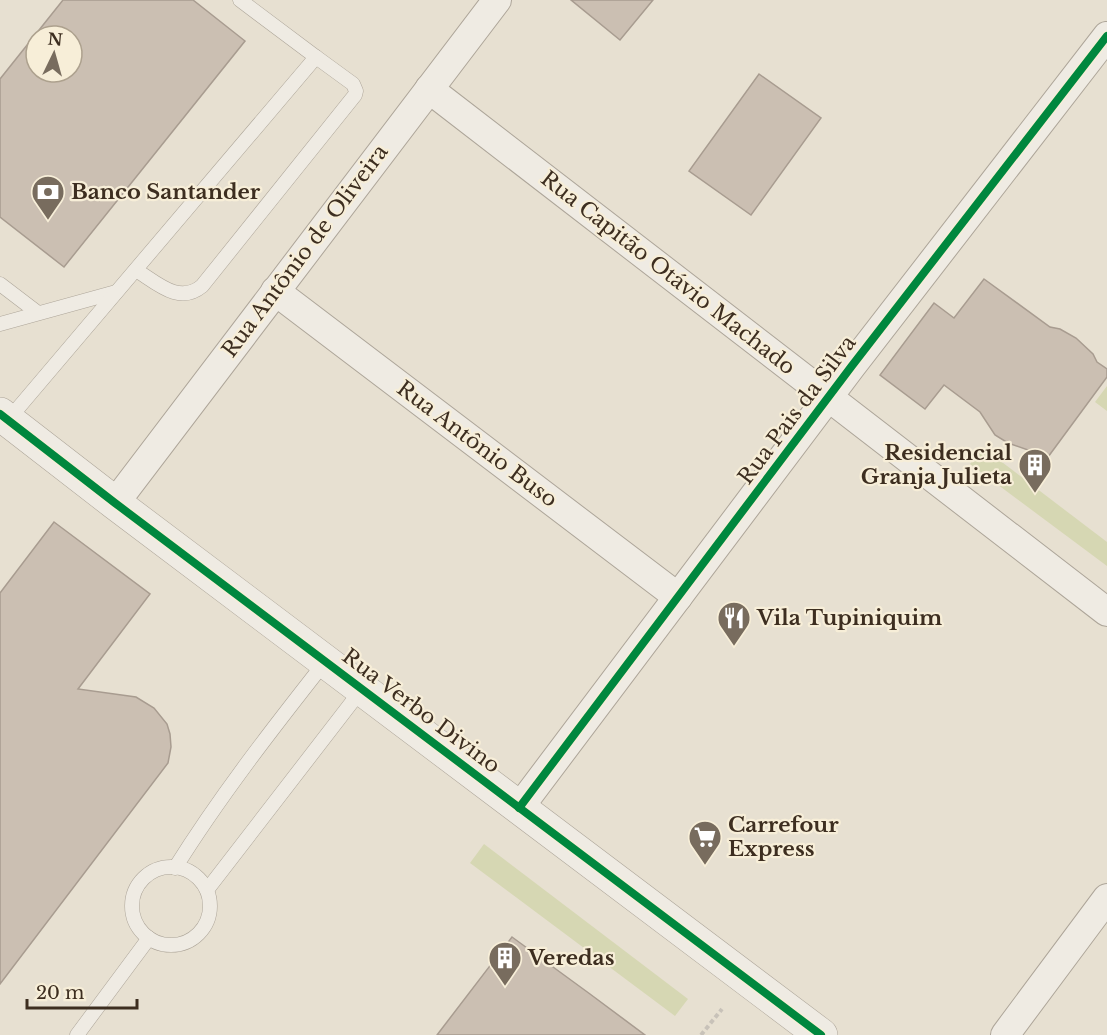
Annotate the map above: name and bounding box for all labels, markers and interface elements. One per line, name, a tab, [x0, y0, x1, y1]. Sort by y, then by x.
north arrow	[24, 24, 84, 84]
text: N	[47, 28, 64, 50]
street label: Rua Antônio de Oliveira	[216, 139, 394, 363]
street label: Rua Capitão Otávio Machado	[536, 166, 800, 380]
bank icon: Banco Santander	[30, 174, 66, 221]
place label: Banco Santander	[71, 179, 261, 205]
street label: Rua Pais da Silva	[733, 330, 862, 490]
street label: Rua Antônio Buso	[392, 375, 562, 513]
place label: Residencial Granja Julieta	[861, 440, 1013, 490]
building icon: Residencial Granja Julieta	[1017, 447, 1053, 494]
restaurant icon: Vila Tupiniquim	[716, 600, 752, 647]
place label: Vila Tupiniquim	[756, 605, 942, 631]
street label: Rua Verbo Divino	[337, 643, 505, 779]
place label: Carrefour Express	[728, 812, 839, 862]
supermarket icon: Carrefour Express	[687, 819, 723, 866]
building icon: Veredas	[487, 940, 523, 987]
place label: Veredas	[527, 945, 615, 971]
scale bar	[27, 972, 136, 1010]
text: 20 m	[36, 982, 84, 1004]

